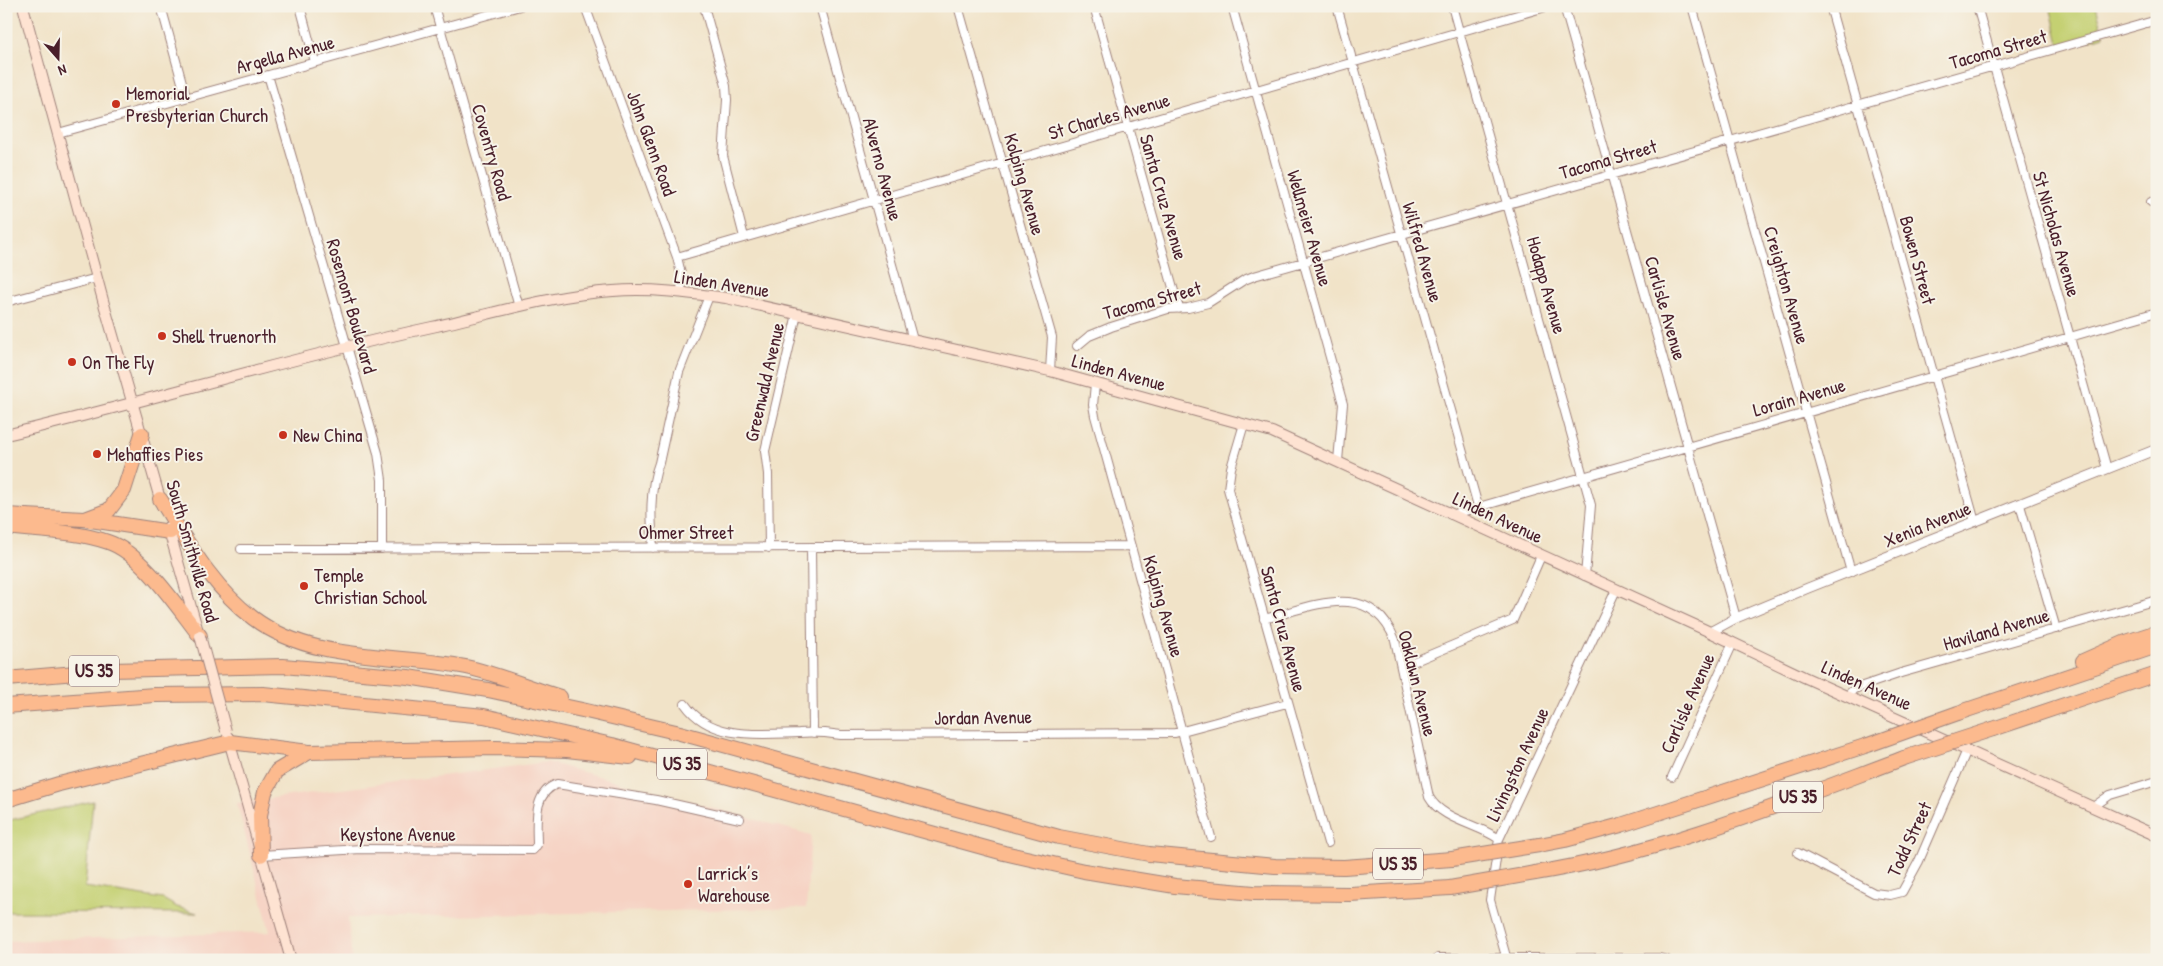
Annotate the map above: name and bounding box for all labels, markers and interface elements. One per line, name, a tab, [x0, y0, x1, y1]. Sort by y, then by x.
street label: Tacoma Street	[1946, 23, 2050, 75]
street label: Argella Avenue	[233, 28, 337, 80]
north arrow	[32, 32, 82, 82]
text: N	[55, 60, 69, 81]
place label: Memorial Presbyterian Church	[126, 80, 268, 128]
street label: St Charles Avenue	[1045, 86, 1173, 146]
street label: John Glenn Road	[621, 87, 683, 200]
marker: Memorial Presbyterian Church	[110, 98, 122, 110]
street label: Coventry Road	[466, 101, 518, 204]
street label: Alverno Avenue	[857, 115, 909, 224]
street label: Kolping Avenue	[998, 130, 1052, 238]
street label: Santa Cruz Avenue	[1134, 131, 1194, 263]
street label: Tacoma Street	[1556, 133, 1660, 185]
street label: Wellmeier Avenue	[1281, 167, 1339, 289]
street label: St Nicholas Avenue	[2027, 168, 2087, 300]
street label: Wilfred Avenue	[1396, 199, 1450, 305]
street label: Bowen Street	[1894, 213, 1942, 308]
street label: Creighton Avenue	[1758, 223, 1816, 347]
street label: Hodapp Avenue	[1521, 233, 1573, 337]
street label: Rosemont Boulevard	[320, 236, 384, 377]
street label: Carlisle Avenue	[1639, 253, 1693, 363]
street label: Linden Avenue	[673, 263, 772, 303]
street label: Tacoma Street	[1100, 274, 1204, 326]
street label: Greenwald Avenue	[738, 320, 790, 444]
place label: Shell truenorth	[172, 323, 276, 349]
marker: Shell truenorth	[156, 330, 168, 342]
street label: Linden Avenue	[1069, 347, 1169, 397]
place label: On The Fly	[82, 349, 155, 375]
marker: On The Fly	[66, 356, 78, 368]
street label: Lorain Avenue	[1750, 371, 1849, 423]
place label: New China	[293, 422, 363, 448]
marker: New China	[277, 429, 289, 441]
place label: Mehaffies Pies	[107, 441, 203, 467]
marker: Mehaffies Pies	[91, 448, 103, 460]
street label: South Smithville Road	[160, 477, 226, 626]
street label: Linden Avenue	[1449, 485, 1547, 549]
street label: Xenia Avenue	[1880, 495, 1975, 553]
street label: Ohmer Street	[639, 519, 734, 545]
street label: Kolping Avenue	[1137, 552, 1191, 660]
place label: Temple Christian School	[314, 562, 428, 610]
street label: Santa Cruz Avenue	[1255, 563, 1313, 695]
marker: Temple Christian School	[298, 580, 310, 592]
street label: Haviland Avenue	[1940, 601, 2053, 657]
street label: Oaklawn Avenue	[1392, 627, 1444, 739]
street label: Carlisle Avenue	[1653, 648, 1721, 757]
street label: Linden Avenue	[1818, 654, 1917, 717]
road number: US 35	[69, 656, 119, 686]
street label: Livingston Avenue	[1479, 702, 1555, 825]
street label: Jordan Avenue	[934, 703, 1033, 731]
road number: US 35	[657, 749, 707, 780]
road number: US 35	[1773, 782, 1823, 812]
street label: Todd Street	[1880, 797, 1938, 881]
street label: Keystone Avenue	[340, 821, 456, 847]
road number: US 35	[1373, 849, 1423, 880]
place label: Larrick’s Warehouse	[698, 860, 771, 908]
marker: Larrick’s Warehouse	[682, 878, 694, 890]

